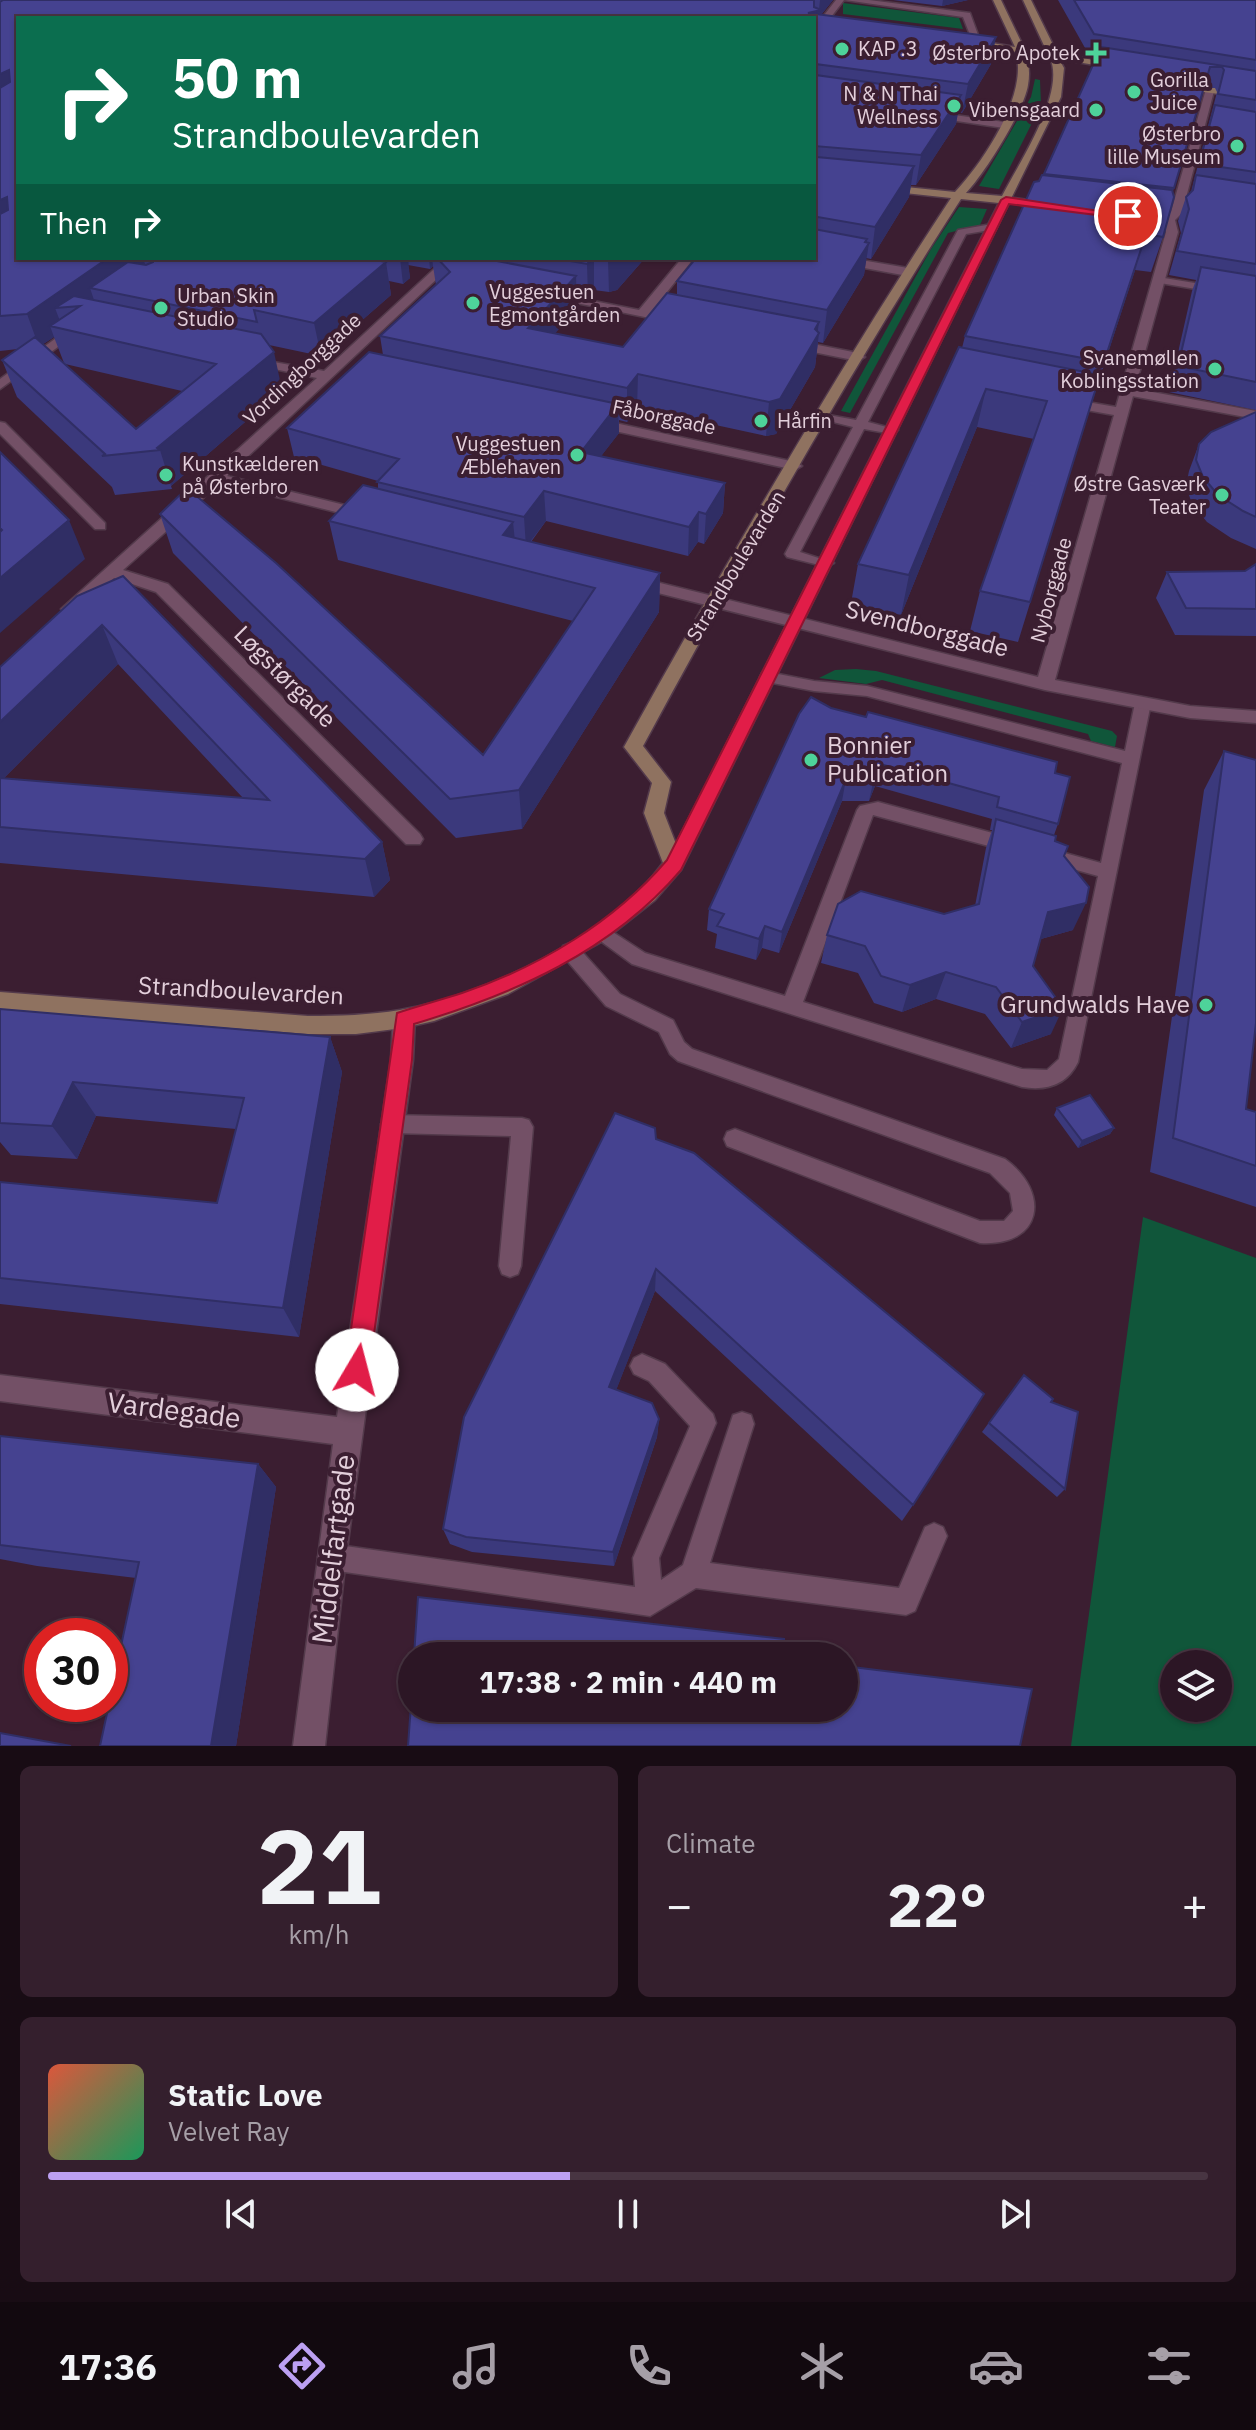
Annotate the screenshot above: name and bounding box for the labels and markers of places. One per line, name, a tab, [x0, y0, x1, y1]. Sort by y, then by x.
place label: KAP .3	[858, 35, 918, 62]
place label: Østerbro Apotek	[932, 39, 1080, 66]
marker: KAP .3	[833, 40, 851, 58]
marker: Østerbro Apotek	[1087, 44, 1105, 62]
place label: Gorilla Juice	[1150, 66, 1209, 116]
place label: N & N Thai Wellness	[843, 80, 938, 130]
marker: Gorilla Juice	[1125, 83, 1143, 101]
place label: Vibensgaard	[969, 96, 1080, 123]
marker: N & N Thai Wellness	[945, 97, 963, 115]
marker: Vibensgaard	[1087, 101, 1105, 119]
place label: Østerbro lille Museum	[1107, 120, 1221, 170]
marker: Østerbro lille Museum	[1228, 137, 1246, 155]
pin	[1094, 182, 1162, 250]
place label: Vuggestuen Egmontgården	[489, 278, 620, 328]
place label: Urban Skin Studio	[177, 282, 275, 332]
marker: Vuggestuen Egmontgården	[464, 294, 482, 312]
marker: Urban Skin Studio	[152, 299, 170, 317]
place label: Svanemøllen Koblingsstation	[1060, 344, 1199, 394]
marker: Svanemøllen Koblingsstation	[1206, 360, 1224, 378]
place label: Hårfin	[777, 407, 832, 434]
marker: Hårfin	[752, 412, 770, 430]
place label: Vuggestuen Æblehaven	[456, 430, 561, 480]
marker: Vuggestuen Æblehaven	[568, 446, 586, 464]
place label: Kunstkælderen på Østerbro	[182, 450, 319, 500]
marker: Kunstkælderen på Østerbro	[157, 466, 175, 484]
place label: Østre Gasværk Teater	[1073, 470, 1206, 520]
marker: Østre Gasværk Teater	[1213, 486, 1231, 504]
place label: Bonnier Publication	[827, 729, 948, 789]
marker: Bonnier Publication	[802, 751, 820, 769]
place label: Grundwalds Have	[1000, 988, 1190, 1020]
marker: Grundwalds Have	[1197, 996, 1215, 1014]

